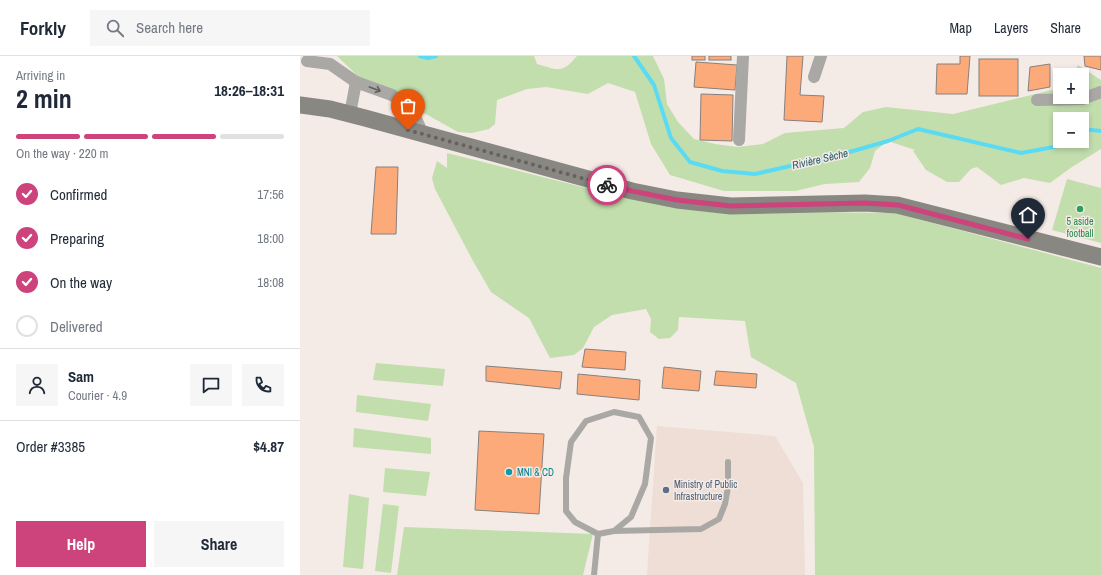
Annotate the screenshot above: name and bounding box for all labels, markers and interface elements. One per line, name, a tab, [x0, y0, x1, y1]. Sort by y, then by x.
search box	[90, 10, 370, 46]
text: Forkly	[20, 15, 66, 41]
icon: search	[104, 17, 126, 39]
text: Search here	[136, 17, 203, 38]
text: Map	[950, 19, 972, 37]
text: Layers	[994, 19, 1028, 37]
text: Share	[1050, 19, 1081, 37]
text: Arriving in	[16, 67, 65, 84]
map controls	[1053, 68, 1089, 148]
button: +	[1053, 68, 1089, 104]
text: 18:26–18:31	[214, 80, 284, 101]
text: 2 min	[16, 81, 72, 116]
one-way arrow	[369, 85, 381, 93]
pin	[391, 89, 425, 130]
icon: bag	[397, 95, 419, 117]
button: −	[1053, 112, 1089, 148]
text: On the way · 220 m	[16, 145, 108, 162]
water label: Rivière Sèche	[791, 146, 849, 172]
courier	[587, 165, 627, 205]
icon: bike	[596, 174, 618, 196]
icon: check	[16, 183, 38, 205]
text: Confirmed	[50, 184, 107, 205]
text: 17:56	[257, 186, 284, 203]
pin	[1011, 198, 1045, 239]
icon: home	[1017, 204, 1039, 226]
marker: 5 aside football	[1075, 204, 1085, 214]
place label: 5 aside football	[1067, 215, 1094, 240]
icon: check	[16, 227, 38, 249]
text: Preparing	[50, 228, 104, 249]
text: 18:00	[257, 230, 284, 247]
icon: check	[16, 271, 38, 293]
text: On the way	[50, 272, 112, 293]
text: 18:08	[257, 274, 284, 291]
text: Delivered	[50, 316, 103, 337]
button: person	[16, 364, 58, 406]
button: chat	[190, 364, 232, 406]
button: phone	[242, 364, 284, 406]
text: Sam	[68, 366, 94, 387]
text: Courier · 4.9	[68, 387, 127, 404]
text: Order #3385	[16, 436, 85, 457]
text: $4.87	[253, 436, 284, 457]
place label: MNI & CD	[517, 466, 554, 479]
marker: MNI & CD	[504, 467, 514, 477]
place label: Ministry of Public Infrastructure	[674, 478, 737, 503]
marker: Ministry of Public Infrastructure	[661, 485, 671, 495]
button: Help	[16, 521, 146, 567]
button: Share	[154, 521, 284, 567]

